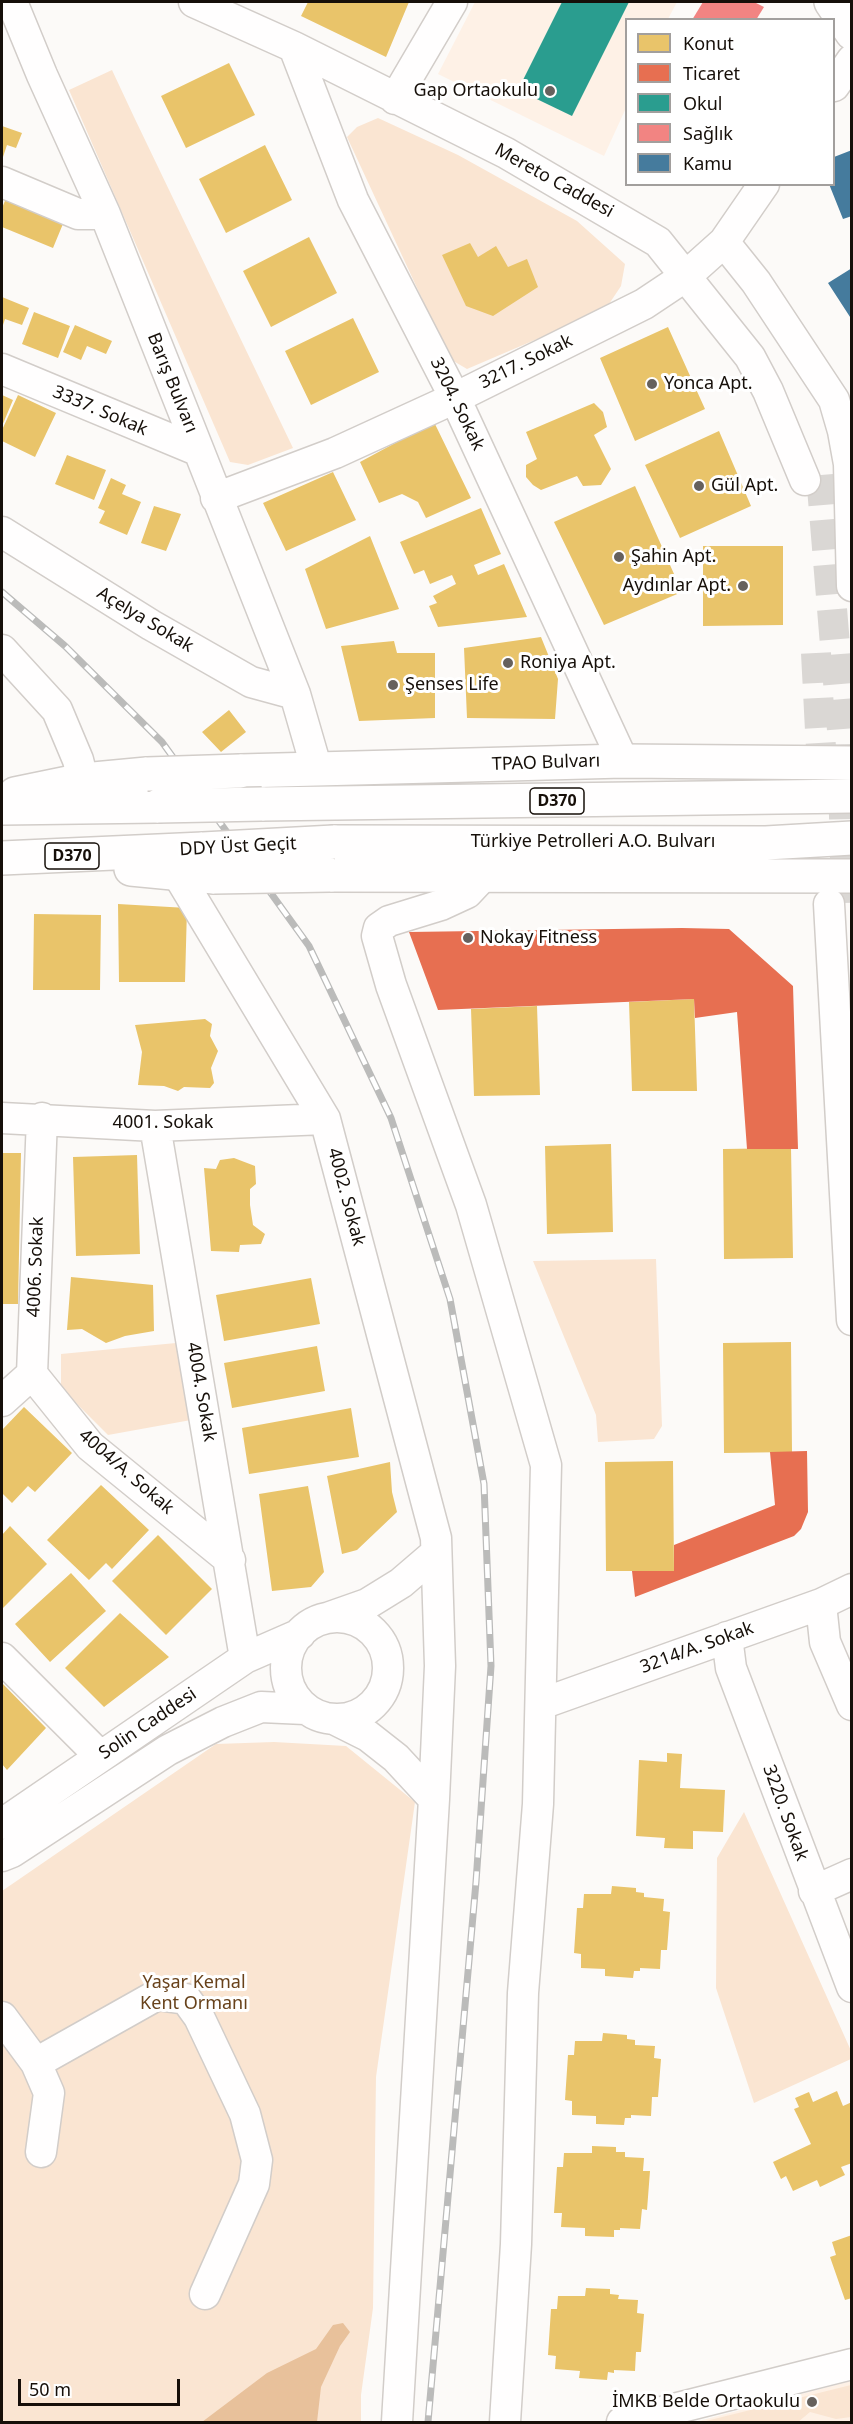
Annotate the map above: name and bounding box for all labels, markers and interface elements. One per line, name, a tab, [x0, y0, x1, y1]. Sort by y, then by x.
legend	[625, 18, 835, 186]
text: Konut	[683, 31, 734, 55]
text: Ticaret	[683, 61, 740, 85]
place label: Gap Ortaokulu	[414, 80, 538, 102]
marker: Gap Ortaokulu	[543, 84, 557, 98]
text: Okul	[683, 91, 722, 115]
text: Sağlık	[683, 121, 733, 145]
street label: Mereto Caddesi	[491, 139, 617, 223]
text: Kamu	[683, 151, 732, 175]
street label: Barış Bulvarı	[142, 330, 202, 436]
street label: 3217. Sokak	[476, 330, 576, 394]
street label: 3204. Sokak	[425, 354, 489, 454]
place label: Yonca Apt.	[664, 373, 753, 395]
marker: Yonca Apt.	[645, 377, 659, 391]
street label: 3337. Sokak	[49, 381, 151, 441]
place label: Gül Apt.	[711, 475, 778, 497]
marker: Gül Apt.	[692, 479, 706, 493]
place label: Şahin Apt.	[631, 546, 716, 568]
marker: Şahin Apt.	[612, 550, 626, 564]
place label: Aydınlar Apt.	[623, 575, 731, 597]
marker: Aydınlar Apt.	[736, 579, 750, 593]
street label: Açelya Sokak	[93, 583, 197, 657]
place label: Roniya Apt.	[520, 652, 616, 674]
marker: Roniya Apt.	[501, 656, 515, 670]
place label: Şenses Life	[405, 674, 499, 696]
marker: Şenses Life	[386, 678, 400, 692]
street label: TPAO Bulvarı	[491, 750, 601, 776]
road number: D370	[530, 788, 584, 814]
street label: Türkiye Petrolleri A.O. Bulvarı	[471, 831, 715, 853]
street label: DDY Üst Geçit	[179, 833, 297, 861]
road number: D370	[45, 843, 99, 869]
place label: Nokay Fitness	[480, 927, 597, 949]
marker: Nokay Fitness	[461, 931, 475, 945]
street label: 4001. Sokak	[113, 1112, 213, 1134]
street label: 4002. Sokak	[323, 1146, 369, 1248]
street label: 4006. Sokak	[23, 1216, 49, 1318]
street label: 4004. Sokak	[182, 1340, 220, 1444]
street label: 4004/A. Sokak	[74, 1425, 178, 1519]
street label: 3214/A. Sokak	[637, 1618, 757, 1678]
street label: Solin Caddesi	[95, 1683, 201, 1765]
street label: 3220. Sokak	[758, 1762, 812, 1864]
park label: Yaşar Kemal Kent Ormanı	[140, 1972, 248, 2014]
scale bar	[21, 2367, 183, 2405]
text: 50 m	[29, 2377, 71, 2401]
place label: İMKB Belde Ortaokulu	[612, 2391, 800, 2413]
marker: İMKB Belde Ortaokulu	[805, 2395, 819, 2409]

